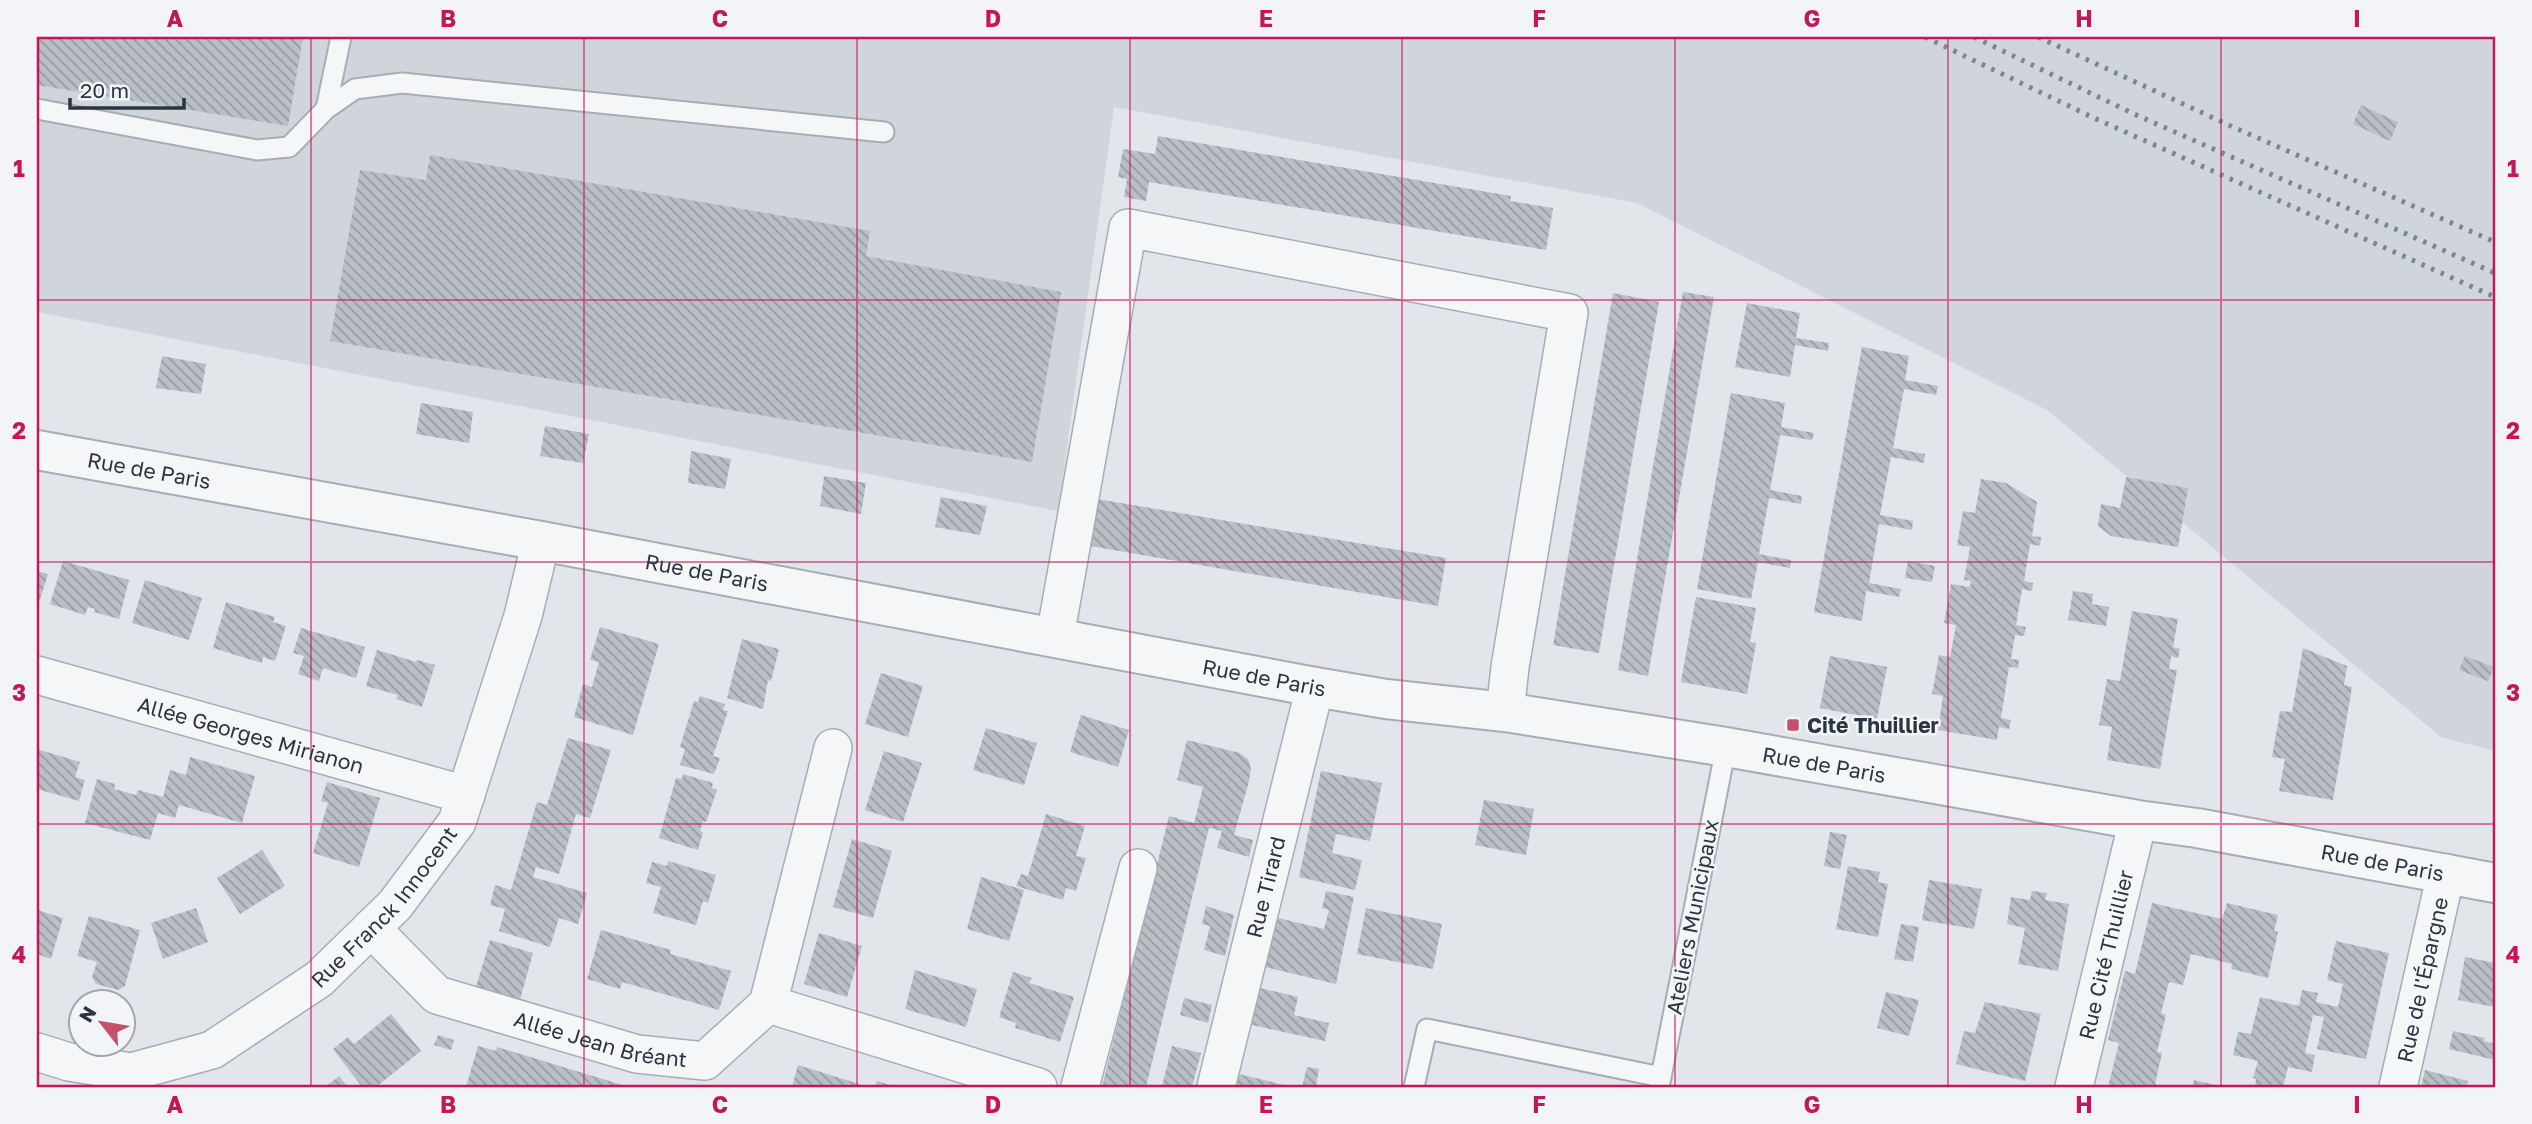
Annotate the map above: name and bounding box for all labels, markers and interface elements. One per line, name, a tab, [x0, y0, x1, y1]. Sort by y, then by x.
text: A	[167, 4, 184, 32]
text: B	[440, 4, 456, 32]
text: C	[712, 4, 728, 32]
text: D	[985, 4, 1001, 32]
text: E	[1259, 4, 1273, 32]
text: F	[1532, 4, 1546, 32]
text: G	[1804, 4, 1820, 32]
text: H	[2075, 4, 2093, 32]
text: I	[2353, 4, 2361, 32]
scale bar	[70, 66, 184, 110]
text: 20 m	[80, 77, 129, 103]
text: 1	[13, 154, 25, 182]
text: 1	[2507, 154, 2519, 182]
text: 2	[12, 416, 26, 444]
text: 2	[2506, 416, 2520, 444]
street label: Rue de Paris	[85, 446, 213, 494]
street label: Rue de Paris	[643, 548, 771, 597]
street label: Rue de Paris	[1200, 653, 1328, 702]
text: 3	[12, 678, 26, 706]
text: 3	[2506, 678, 2520, 706]
street label: Allée Georges Mirianon	[135, 691, 367, 779]
place label: Cité Thuillier	[1807, 712, 1939, 738]
marker: Cité Thuillier	[1785, 717, 1801, 733]
street label: Rue de Paris	[1760, 741, 1888, 788]
street label: Ateliers Municipaux	[1660, 817, 1724, 1017]
street label: Rue Franck Innocent	[305, 821, 462, 993]
street label: Rue Tirard	[1240, 834, 1291, 940]
street label: Rue de Paris	[2319, 838, 2446, 886]
street label: Rue Cité Thuillier	[2073, 867, 2139, 1042]
street label: Rue de l'Épargne	[2391, 895, 2453, 1065]
text: 4	[12, 940, 26, 968]
text: 4	[2506, 940, 2520, 968]
north arrow	[66, 988, 136, 1058]
text: N	[73, 1002, 101, 1026]
street label: Allée Jean Bréant	[511, 1005, 688, 1072]
text: A	[167, 1090, 184, 1118]
text: B	[440, 1090, 456, 1118]
text: C	[712, 1090, 728, 1118]
text: D	[985, 1090, 1001, 1118]
text: E	[1259, 1090, 1273, 1118]
text: F	[1532, 1090, 1546, 1118]
text: G	[1804, 1090, 1820, 1118]
text: H	[2075, 1090, 2093, 1118]
text: I	[2353, 1090, 2361, 1118]

